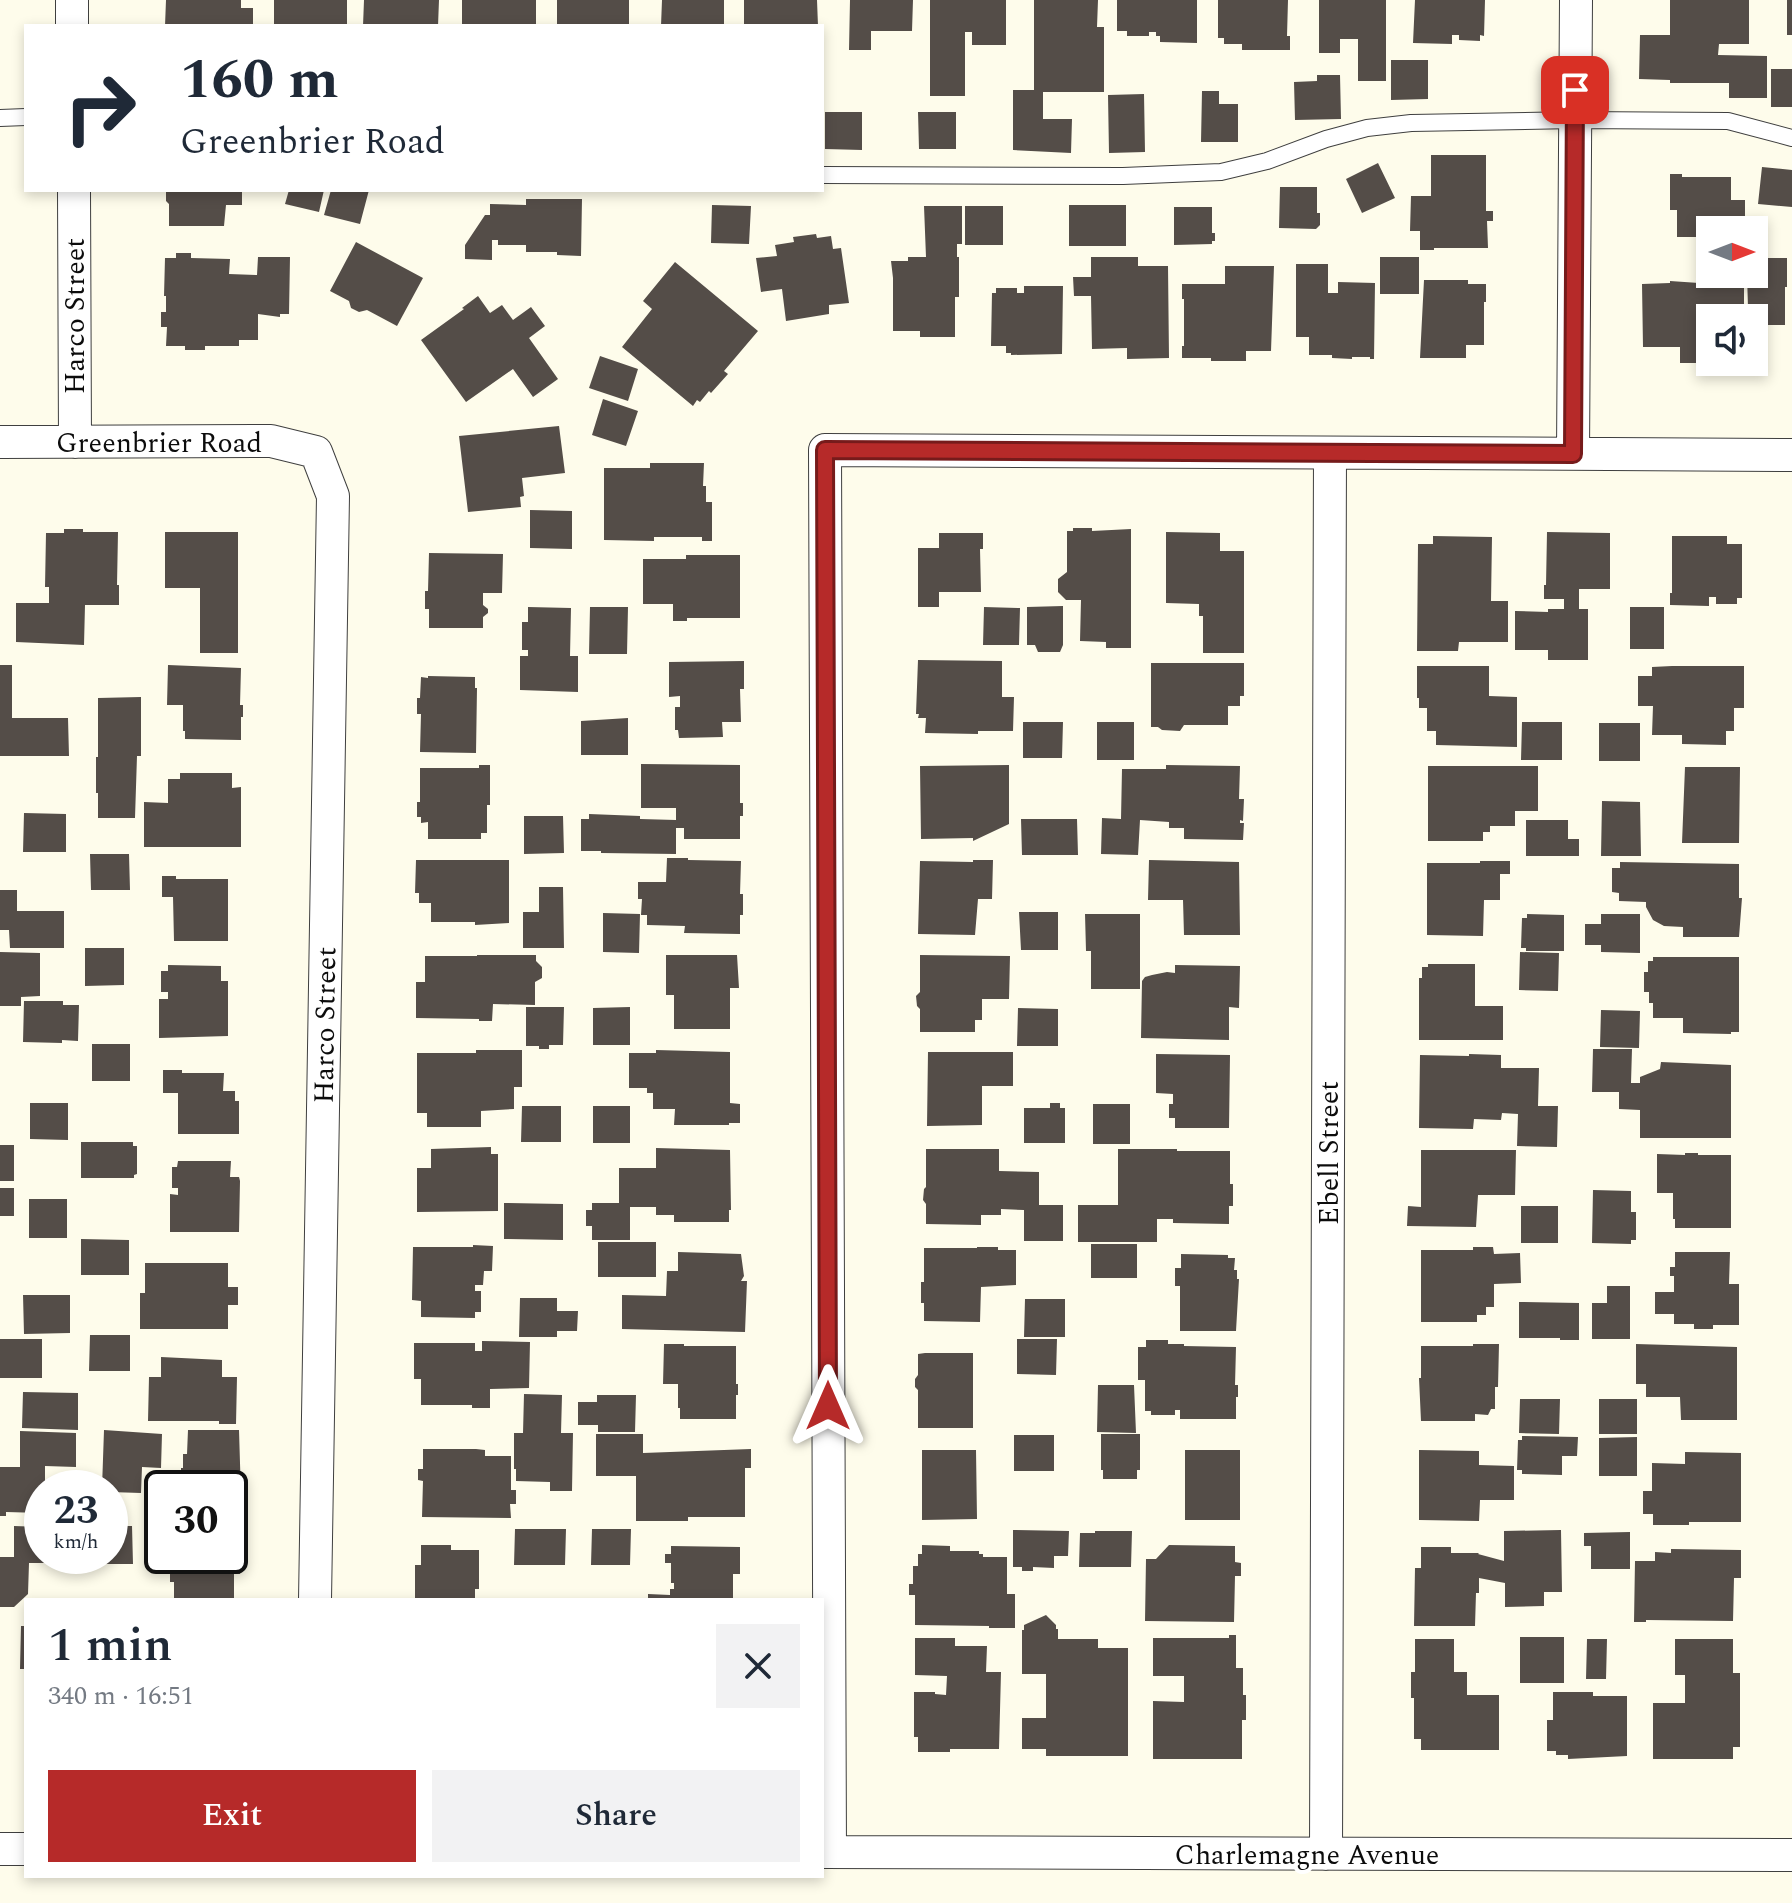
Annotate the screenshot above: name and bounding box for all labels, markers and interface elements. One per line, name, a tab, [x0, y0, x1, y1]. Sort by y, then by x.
text: 160 m	[180, 38, 339, 123]
icon: right	[48, 56, 152, 160]
pin	[1541, 56, 1609, 124]
icon: arrive	[1553, 68, 1597, 112]
text: Greenbrier Road	[180, 115, 445, 170]
north arrow	[1696, 216, 1768, 288]
map controls	[1696, 216, 1768, 376]
street label: Harco Street	[54, 238, 97, 394]
button: sound	[1696, 304, 1768, 376]
street label: Greenbrier Road	[56, 422, 262, 465]
street label: Harco Street	[303, 946, 348, 1104]
street label: Ebell Street	[1308, 1081, 1351, 1225]
position arrow	[786, 1364, 870, 1448]
speed limit sign: 30	[144, 1470, 248, 1574]
text: 23	[54, 1481, 98, 1542]
text: km/h	[54, 1527, 99, 1557]
text: 1 min	[48, 1609, 173, 1682]
button: close	[716, 1624, 800, 1708]
text: 340 m · 16:51	[48, 1676, 194, 1716]
button: Exit	[48, 1770, 416, 1862]
button: Share	[432, 1770, 800, 1862]
street label: Charlemagne Avenue	[1175, 1834, 1439, 1877]

